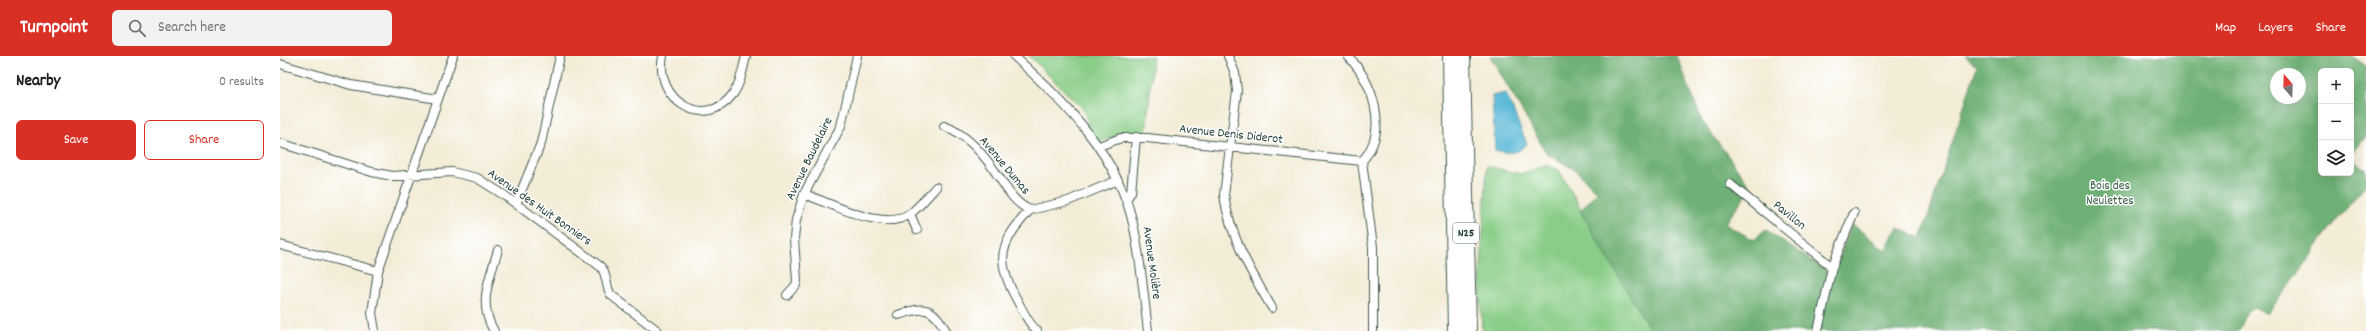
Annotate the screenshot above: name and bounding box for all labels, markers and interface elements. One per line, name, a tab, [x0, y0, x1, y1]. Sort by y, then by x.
search box	[112, 10, 392, 46]
text: Turnpoint	[20, 15, 88, 42]
icon: search	[126, 17, 148, 39]
text: Search here	[158, 17, 226, 39]
text: Map	[2215, 18, 2236, 38]
text: Layers	[2258, 18, 2293, 38]
text: Share	[2315, 18, 2346, 38]
north arrow	[2270, 68, 2306, 104]
map controls	[2318, 68, 2354, 176]
button: +	[2318, 68, 2354, 104]
text: Nearby	[16, 70, 60, 94]
text: 0 results	[219, 73, 264, 92]
button: −	[2318, 104, 2354, 140]
street label: Avenue Baudelaire	[782, 114, 838, 204]
button: Save	[16, 120, 136, 160]
button: Share	[144, 120, 264, 160]
street label: Avenue Denis Diderot	[1178, 120, 1284, 150]
street label: Avenue Dumas	[974, 133, 1034, 199]
button: layers	[2318, 140, 2354, 176]
street label: Avenue des Huit Bonniers	[483, 165, 595, 251]
park label: Bois des Neulettes	[2086, 177, 2134, 211]
street label: Pavillon	[1768, 197, 1810, 235]
road number: N25	[1453, 223, 1479, 243]
street label: Avenue Molière	[1136, 225, 1166, 301]

